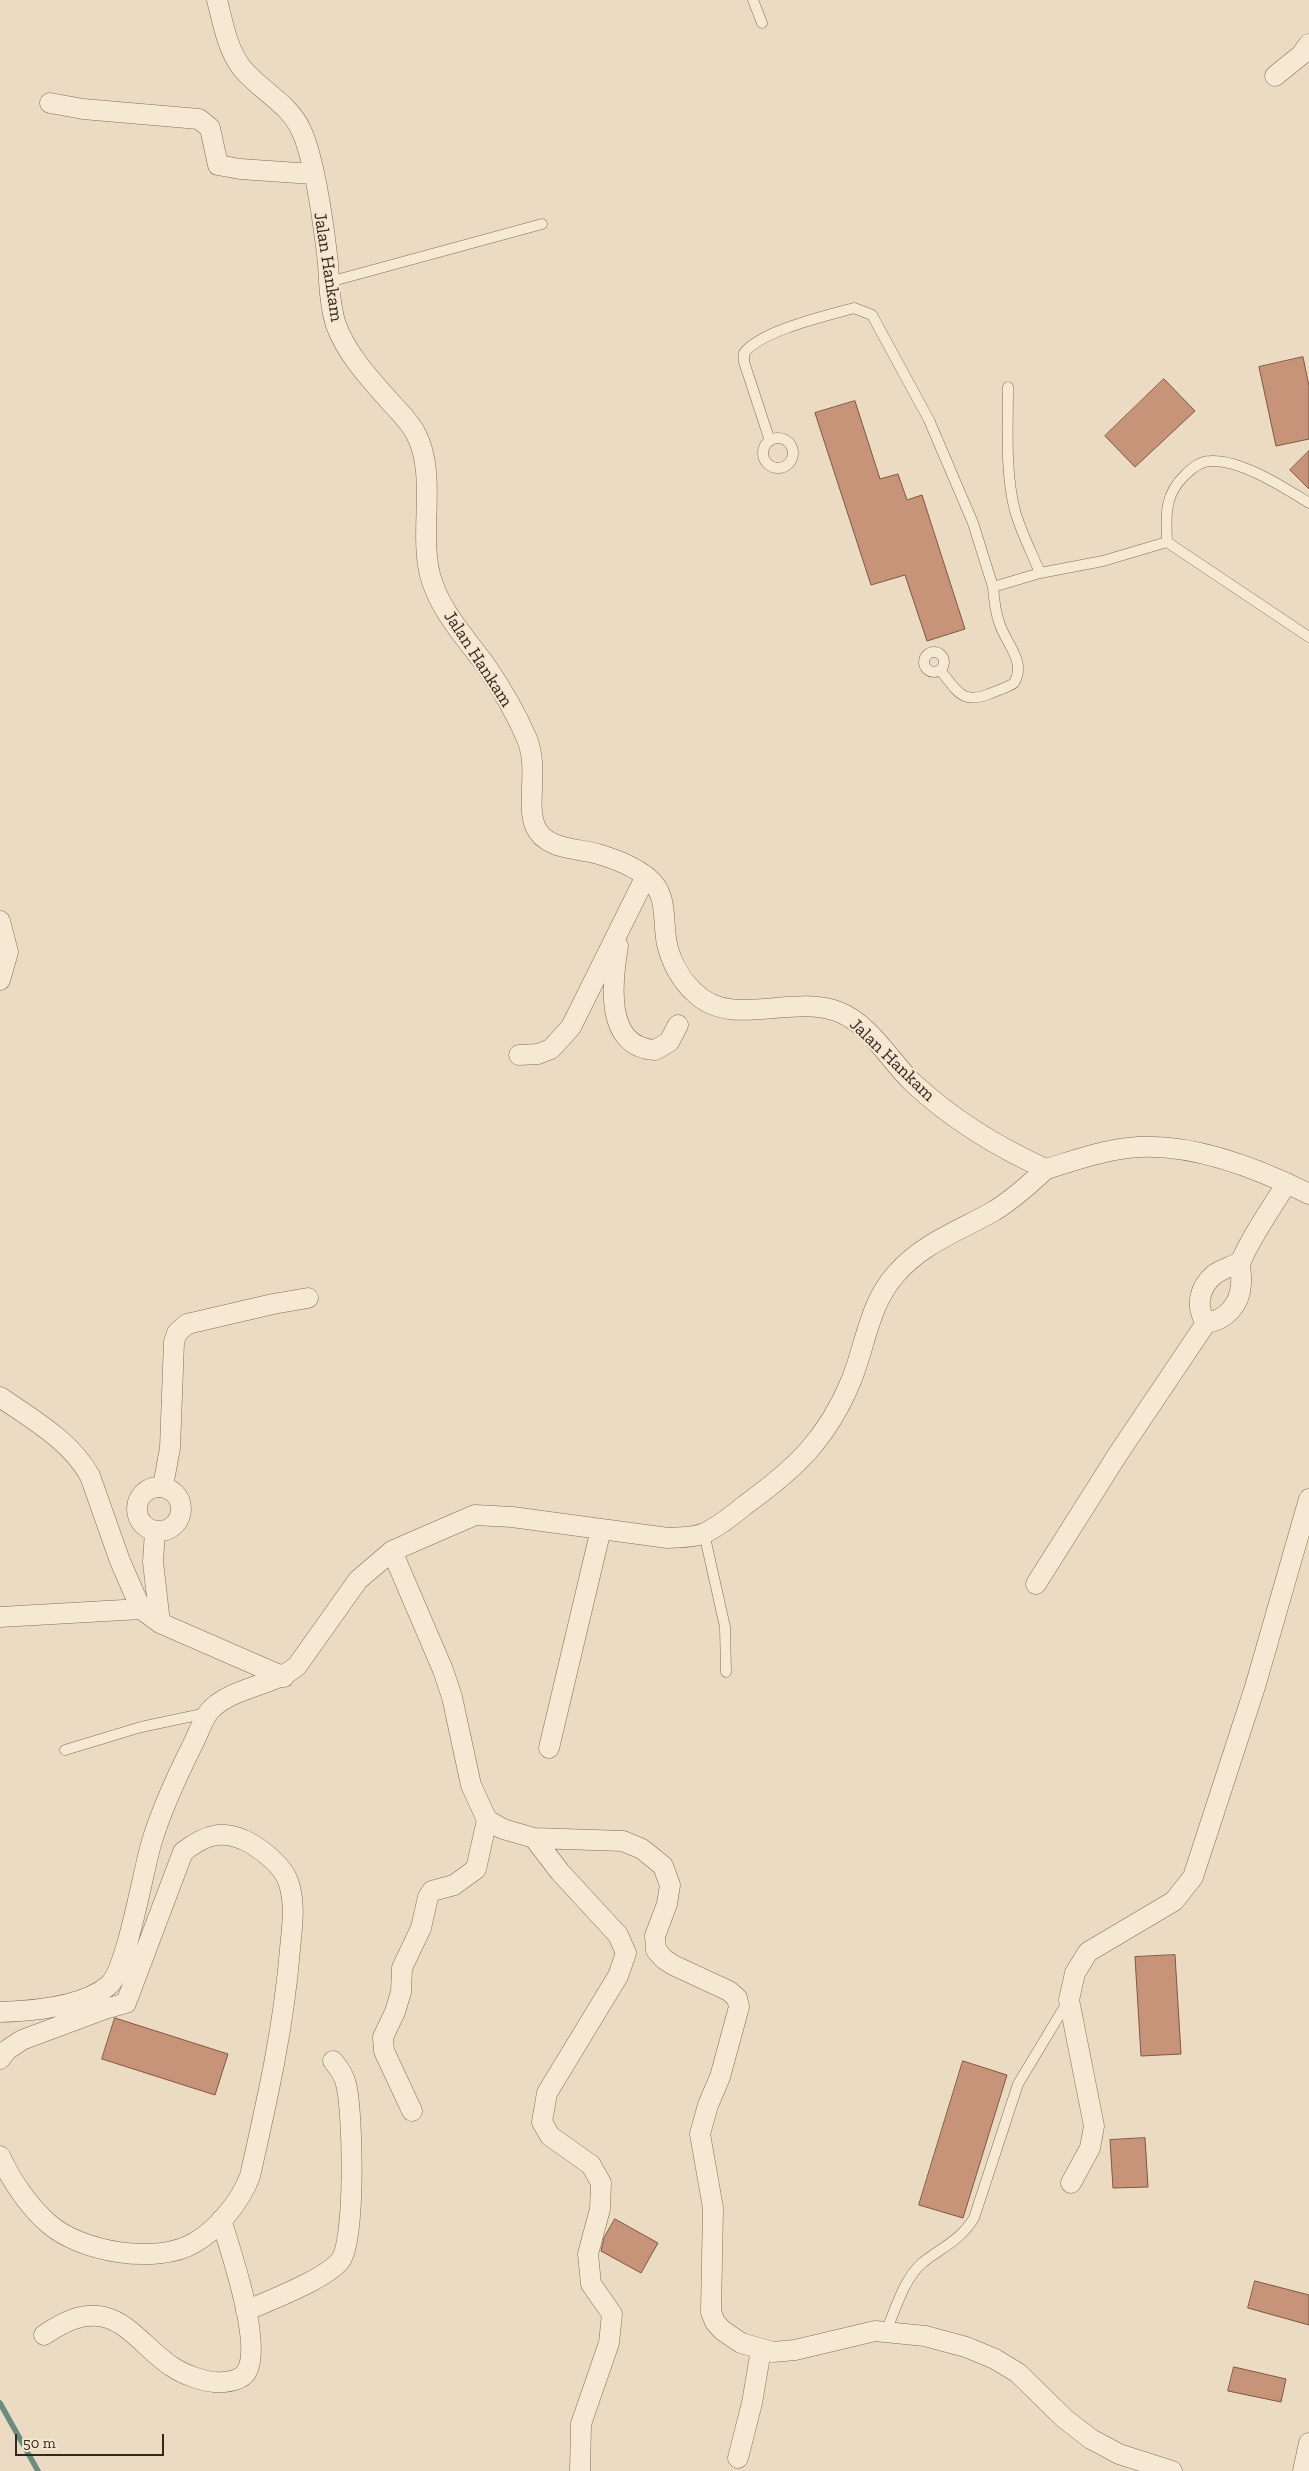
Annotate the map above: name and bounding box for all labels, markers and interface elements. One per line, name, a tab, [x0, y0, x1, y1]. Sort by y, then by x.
street label: Jalan Hankam	[309, 211, 347, 323]
street label: Jalan Hankam	[439, 607, 517, 711]
street label: Jalan Hankam	[845, 1014, 939, 1106]
scale bar	[18, 2424, 166, 2456]
text: 50 m	[23, 2434, 56, 2452]

